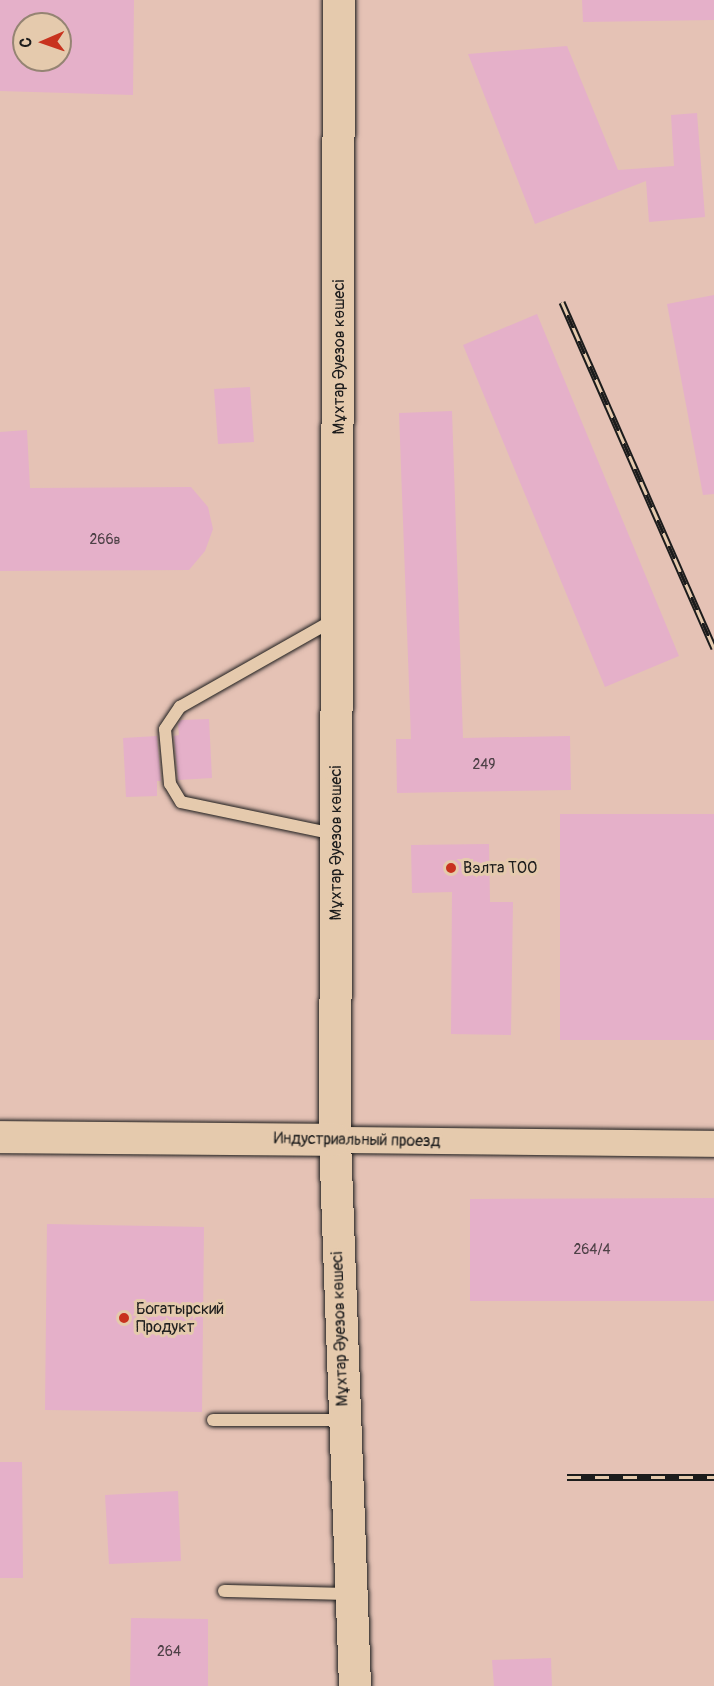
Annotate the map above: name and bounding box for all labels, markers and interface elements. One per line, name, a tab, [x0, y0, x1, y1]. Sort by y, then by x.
north arrow	[12, 12, 72, 72]
text: С	[16, 37, 36, 48]
street label: Мұхтар Әуезов көшесі	[329, 280, 349, 434]
house number: 266в	[89, 532, 121, 548]
house number: 249	[472, 757, 496, 773]
street label: Мұхтар Әуезов көшесі	[326, 766, 346, 920]
place label: Вэлта ТОО	[463, 858, 537, 878]
marker: Вэлта ТОО	[444, 861, 458, 875]
street label: Индустриальный проезд	[274, 1129, 440, 1151]
house number: 264/4	[573, 1242, 611, 1258]
street label: Мұхтар Әуезов көшесі	[328, 1251, 352, 1407]
place label: Богатырский Продукт	[136, 1299, 224, 1337]
marker: Богатырский Продукт	[117, 1311, 131, 1325]
house number: 264	[157, 1644, 181, 1660]

